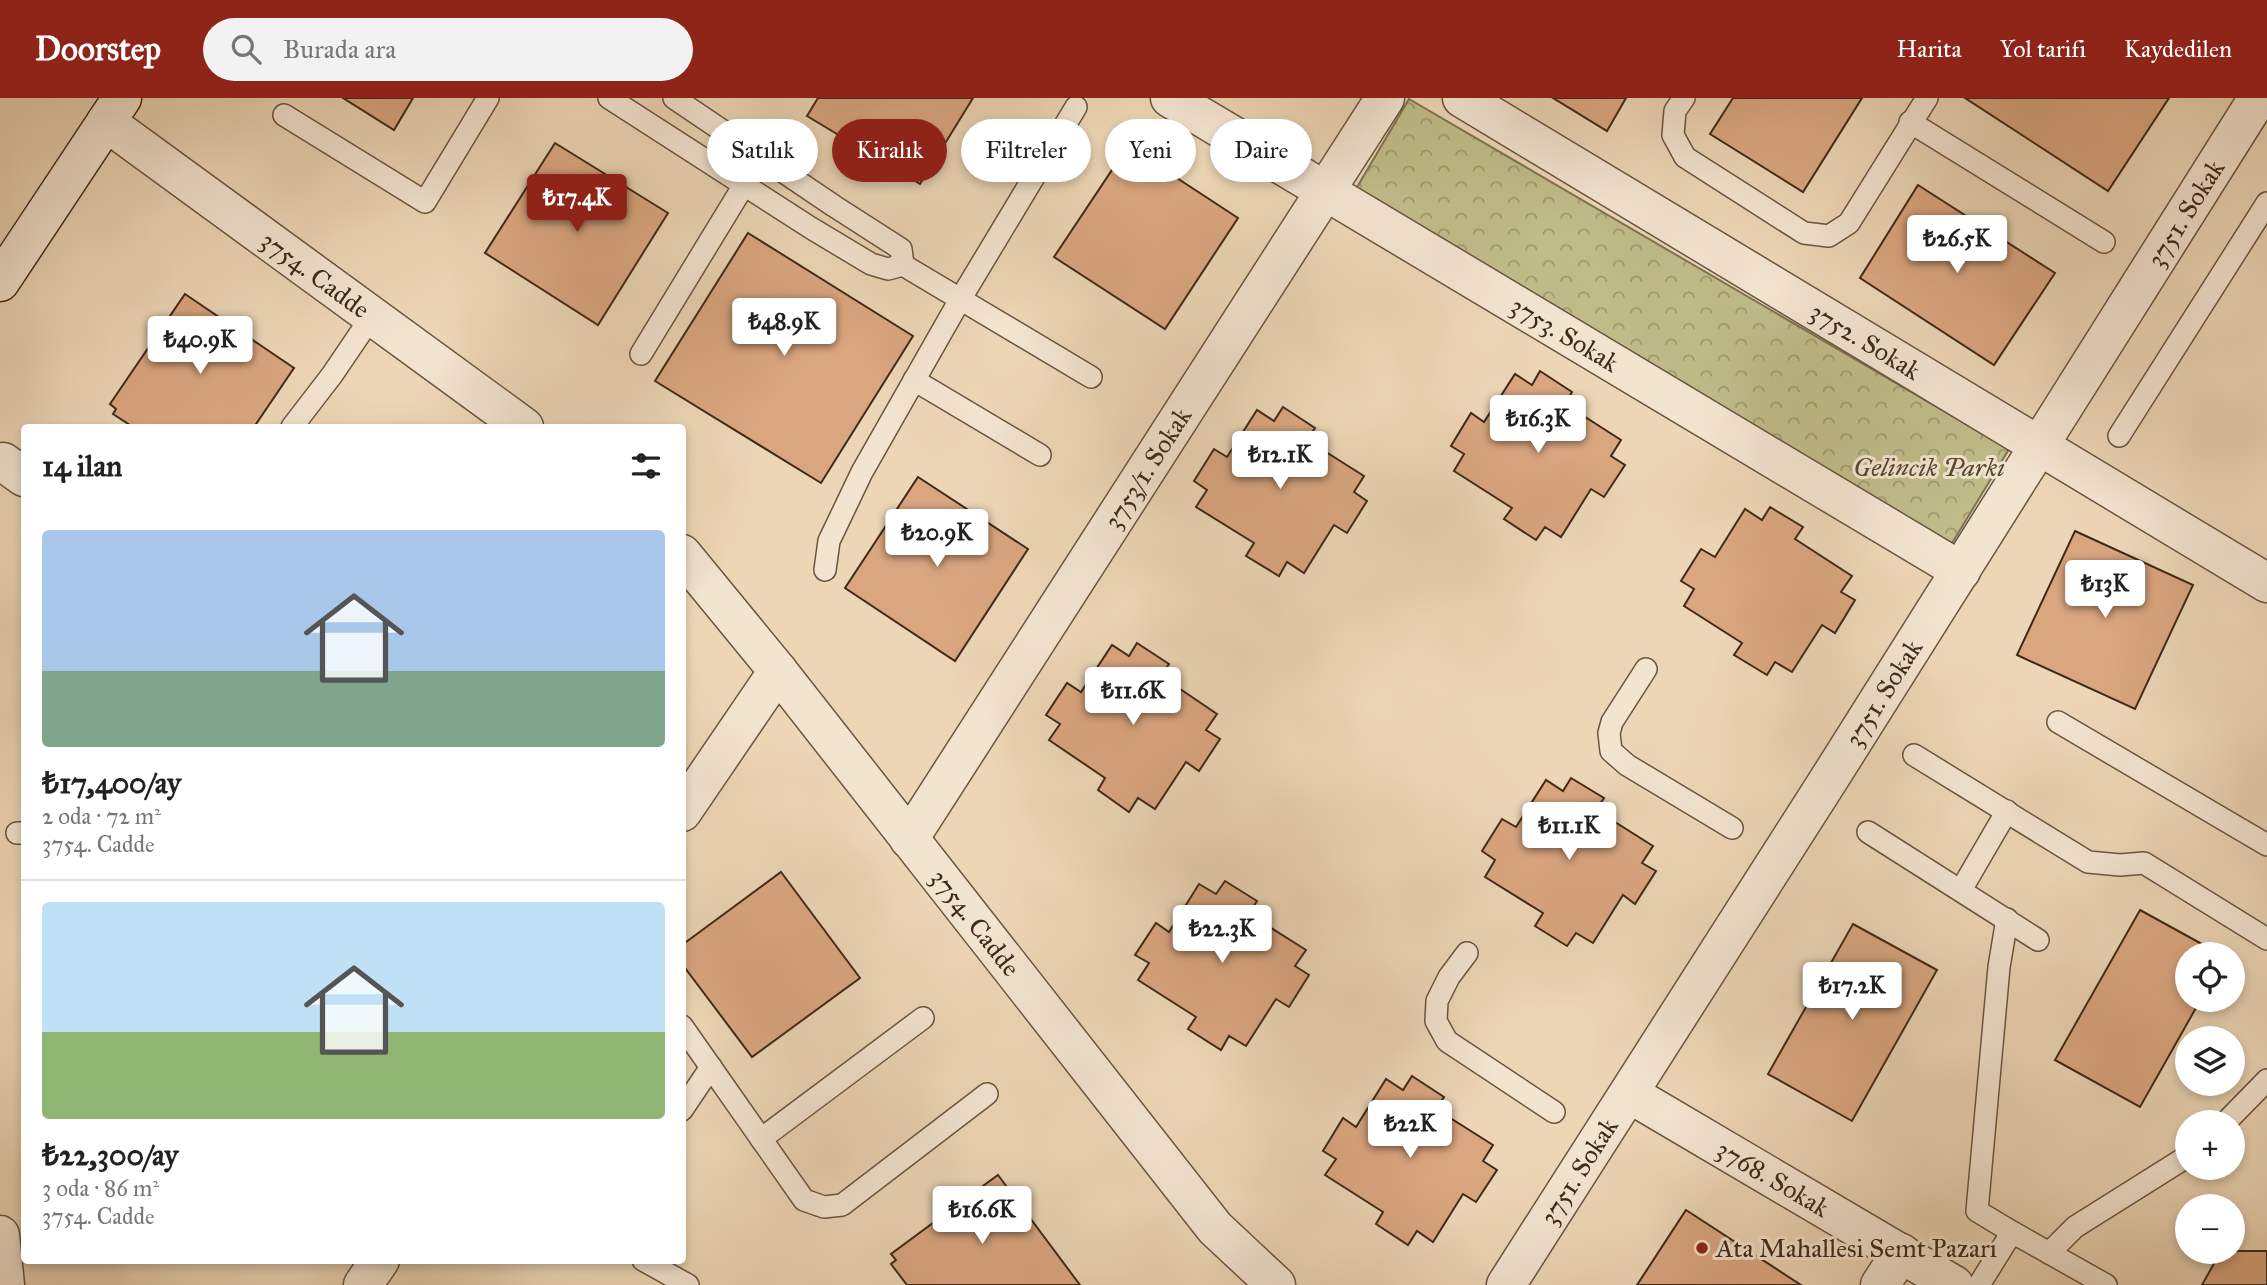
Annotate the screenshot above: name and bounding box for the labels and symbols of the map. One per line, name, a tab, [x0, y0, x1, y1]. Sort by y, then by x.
street label: 3751. Sokak	[2140, 153, 2232, 273]
pin: ₺17.4K	[520, 174, 634, 234]
pin: ₺26.5K	[1900, 216, 2014, 275]
street label: 3754. Cadde	[254, 224, 376, 325]
street label: 3753. Sokak	[1505, 289, 1626, 379]
street label: 3752. Sokak	[1804, 295, 1928, 387]
pin: ₺48.9K	[727, 299, 841, 358]
pin: ₺40.9K	[143, 316, 257, 376]
pin: ₺16.3K	[1481, 396, 1595, 455]
street label: 3753/1. Sokak	[1096, 400, 1199, 535]
pin: ₺12.1K	[1223, 432, 1337, 491]
park label: Gelincik Parkı	[1853, 451, 2005, 483]
pin: ₺20.9K	[880, 510, 994, 569]
pin: ₺13K	[2064, 560, 2146, 620]
street label: 3751. Sokak	[1838, 633, 1930, 753]
pin: ₺11.6K	[1076, 668, 1190, 727]
pin: ₺11.1K	[1512, 802, 1626, 862]
street label: 3754. Cadde	[923, 862, 1027, 983]
pin: ₺22.3K	[1165, 906, 1279, 965]
pin: ₺17.2K	[1795, 962, 1909, 1022]
pin: ₺22K	[1369, 1100, 1451, 1160]
street label: 3751. Sokak	[1533, 1111, 1625, 1231]
street label: 3768. Sokak	[1711, 1133, 1836, 1224]
pin: ₺16.6K	[925, 1186, 1039, 1246]
place label: Ata Mahallesi Semt Pazarı	[1715, 1232, 1997, 1264]
marker: Ata Mahallesi Semt Pazarı	[1694, 1240, 1710, 1256]

